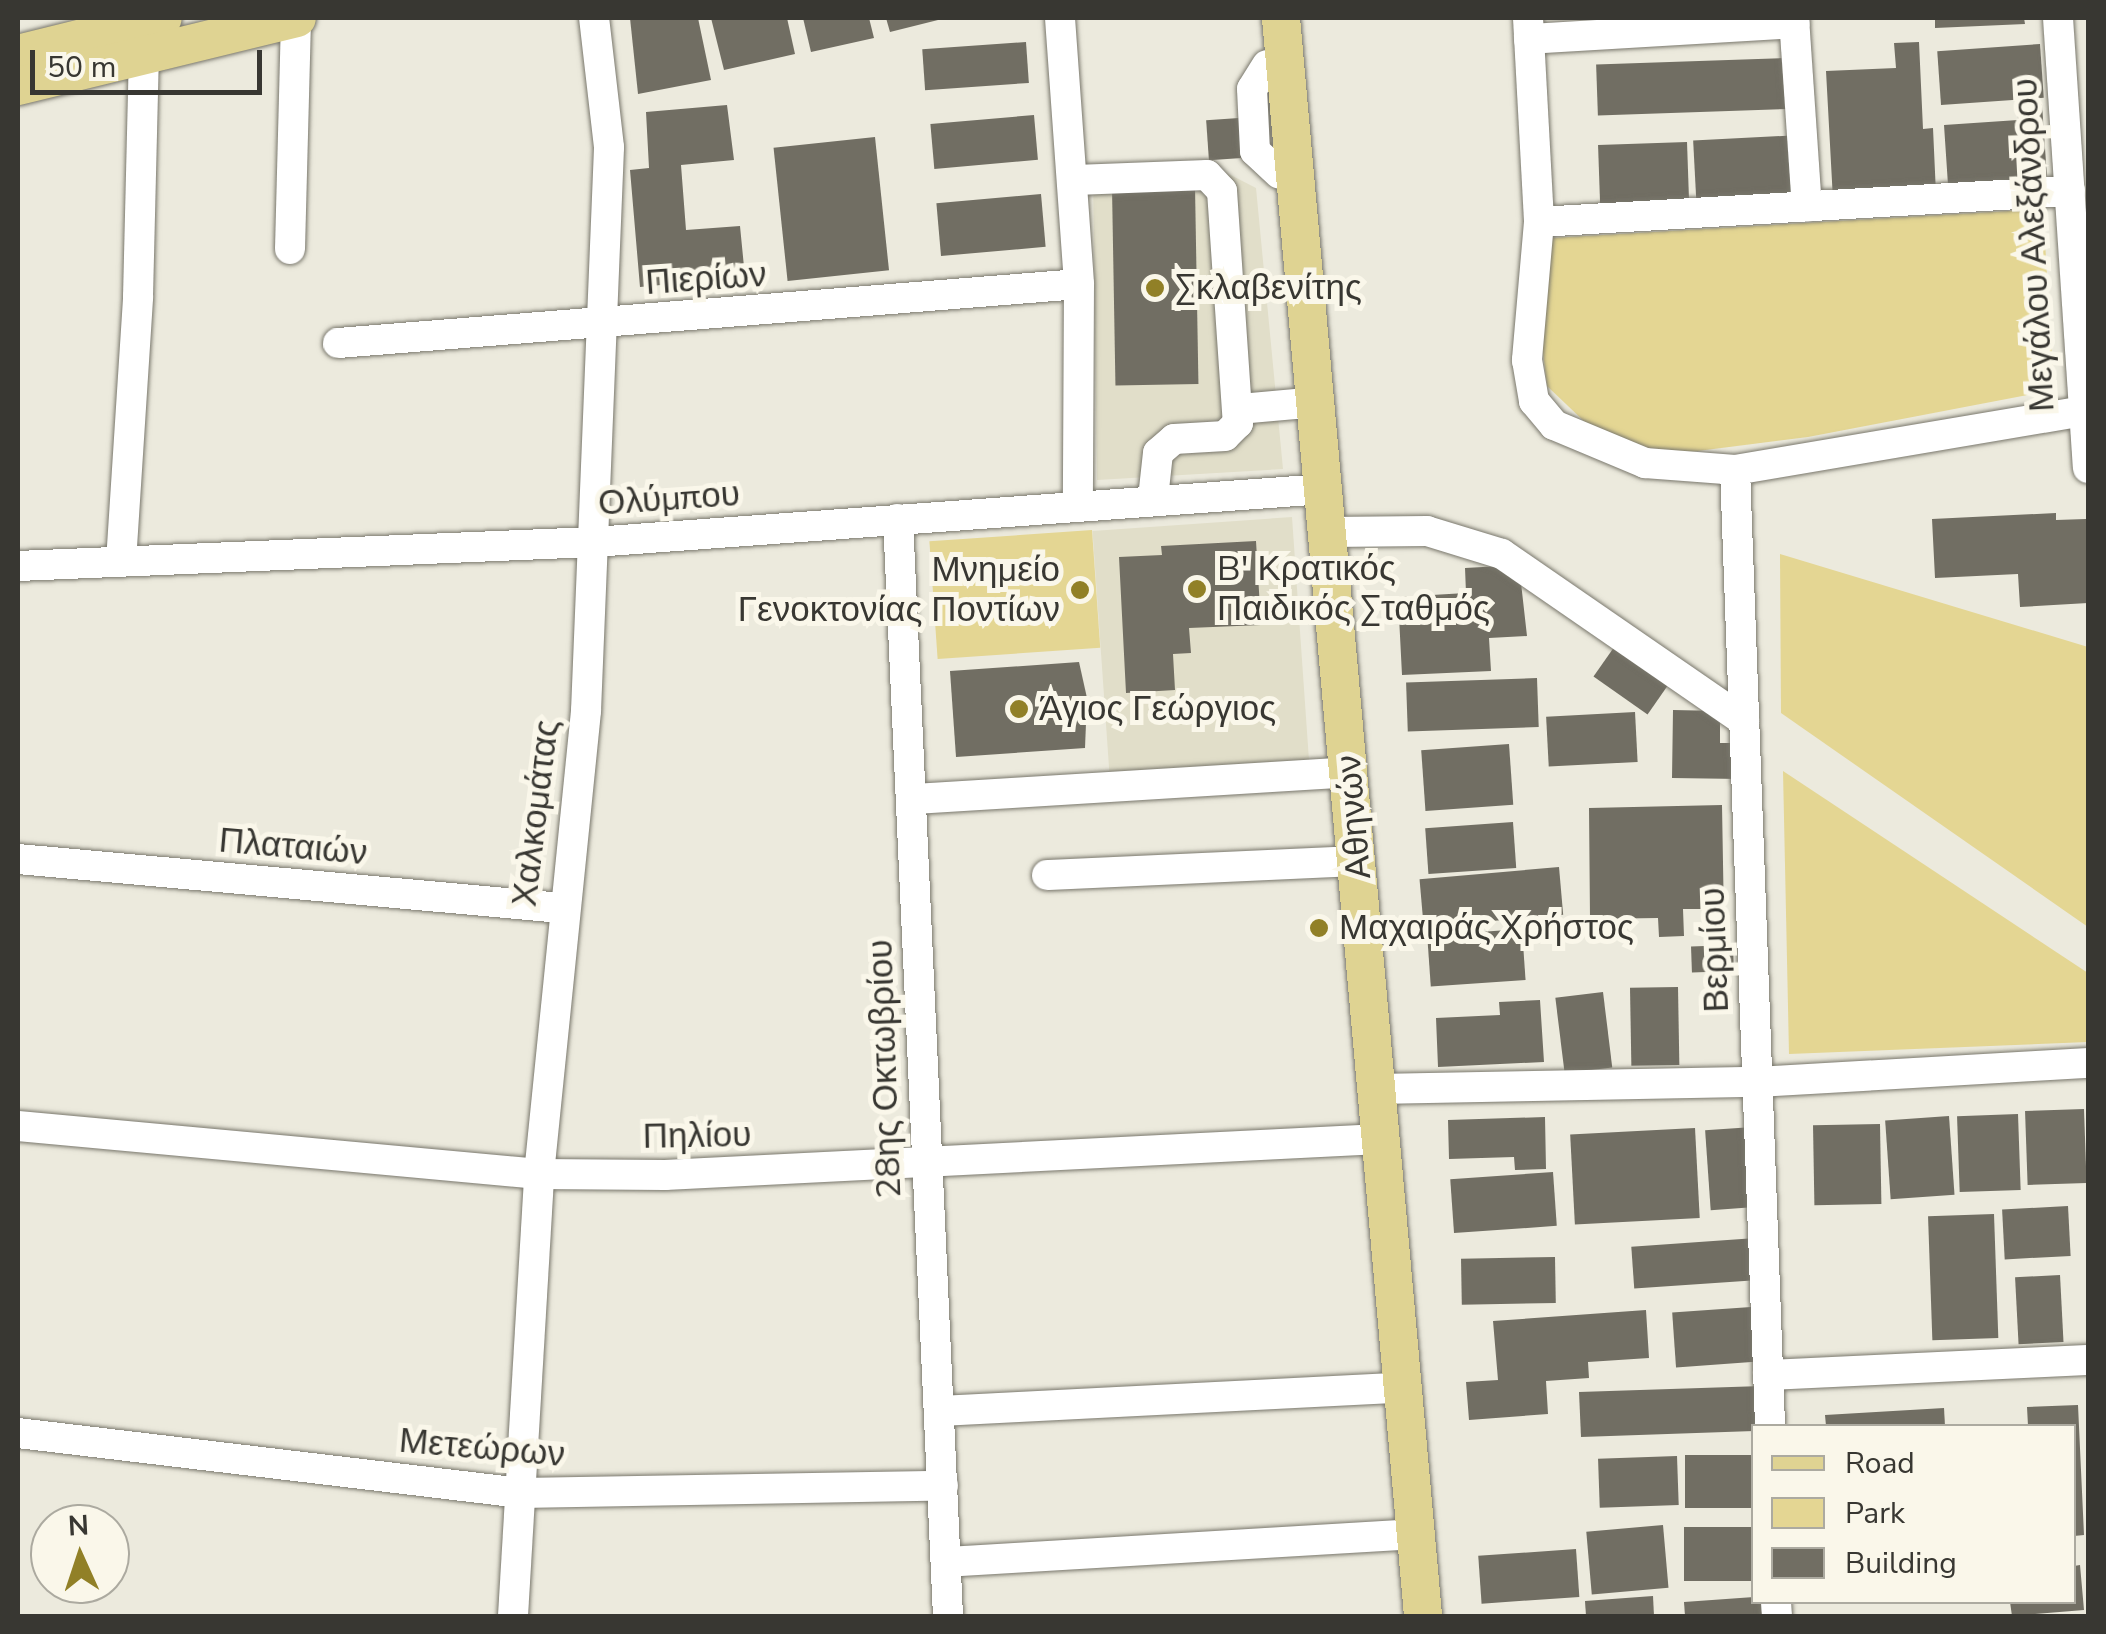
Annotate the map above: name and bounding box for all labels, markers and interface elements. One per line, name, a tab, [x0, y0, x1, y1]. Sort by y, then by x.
scale bar	[35, 30, 268, 92]
text: 50 m	[47, 47, 116, 88]
street label: Μεγάλου Αλεξάνδρου	[2004, 77, 2064, 413]
street label: Πιερίων	[644, 254, 768, 304]
place label: Σκλαβενίτης	[1175, 267, 1362, 309]
marker: Σκλαβενίτης	[1144, 277, 1166, 299]
street label: Ολύμπου	[597, 473, 741, 525]
place label: B' Κρατικός Παιδικός Σταθμός	[1217, 548, 1490, 630]
place label: Μνημείο Γενοκτονίας Ποντίων	[738, 549, 1060, 631]
marker: B' Κρατικός Παιδικός Σταθμός	[1186, 578, 1208, 600]
marker: Μνημείο Γενοκτονίας Ποντίων	[1069, 579, 1091, 601]
place label: Άγιος Γεώργιος	[1039, 688, 1276, 730]
marker: Άγιος Γεώργιος	[1008, 698, 1030, 720]
street label: Χαλκομάτας	[504, 717, 568, 909]
street label: Αθηνών	[1328, 753, 1380, 881]
street label: Πλαταιών	[217, 820, 369, 874]
street label: Βερμίου	[1692, 887, 1738, 1013]
place label: Μαχαιράς Χρήστος	[1339, 907, 1634, 949]
marker: Μαχαιράς Χρήστος	[1308, 917, 1330, 939]
street label: 28ης Οκτωβρίου	[859, 939, 911, 1199]
street label: Πηλίου	[642, 1114, 752, 1158]
street label: Μετεώρων	[397, 1420, 567, 1476]
legend	[1751, 1424, 2076, 1604]
text: Road	[1845, 1443, 1915, 1484]
text: Park	[1845, 1493, 1905, 1534]
north arrow	[30, 1504, 130, 1604]
text: N	[67, 1507, 90, 1546]
text: Building	[1845, 1543, 1957, 1584]

